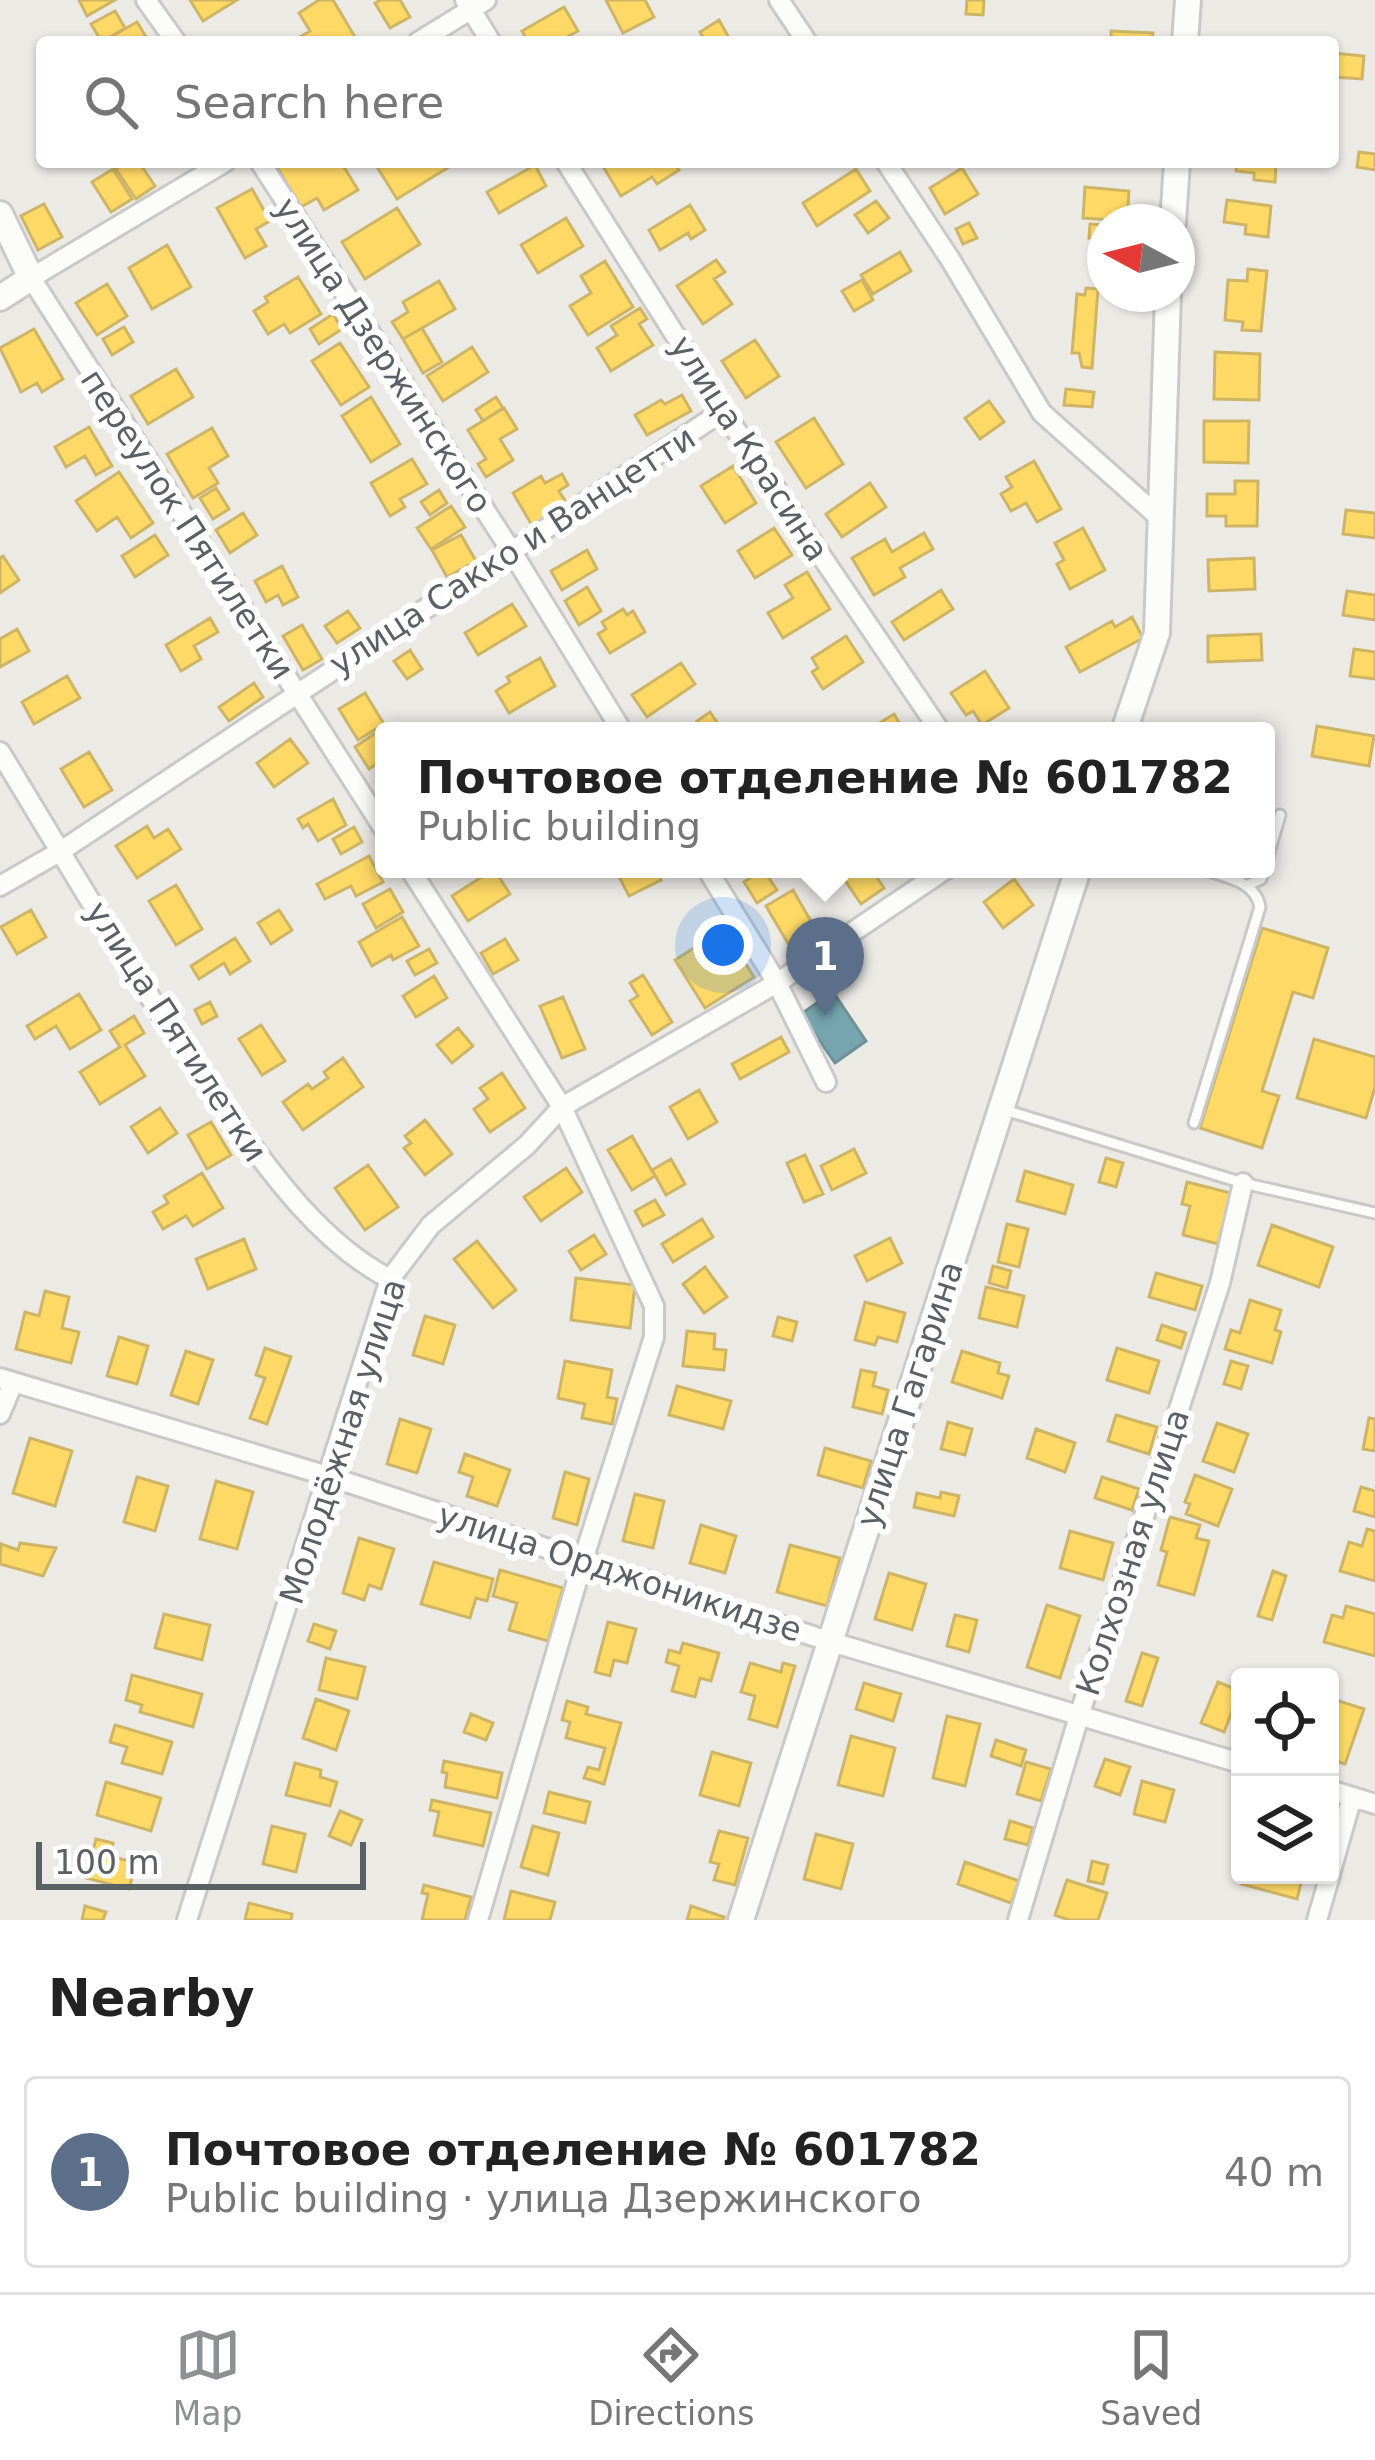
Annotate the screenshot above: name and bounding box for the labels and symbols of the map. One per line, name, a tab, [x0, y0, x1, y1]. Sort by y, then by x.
street label: улица Дзержинского	[267, 190, 500, 520]
north arrow	[1087, 204, 1195, 312]
street label: улица Красина	[662, 328, 837, 568]
street label: переулок Пятилетки	[73, 362, 302, 687]
street label: улица Сакко и Ванцетти	[322, 417, 702, 683]
street label: улица Пятилетки	[78, 894, 275, 1169]
your location	[693, 915, 753, 975]
pin: 1	[786, 917, 864, 1016]
street label: улица Гагарина	[848, 1256, 971, 1532]
street label: Молодёжная улица	[271, 1274, 414, 1609]
street label: Колхозная улица	[1068, 1404, 1197, 1700]
street label: улица Орджоникидзе	[433, 1495, 807, 1650]
scale bar	[36, 1836, 366, 1889]

